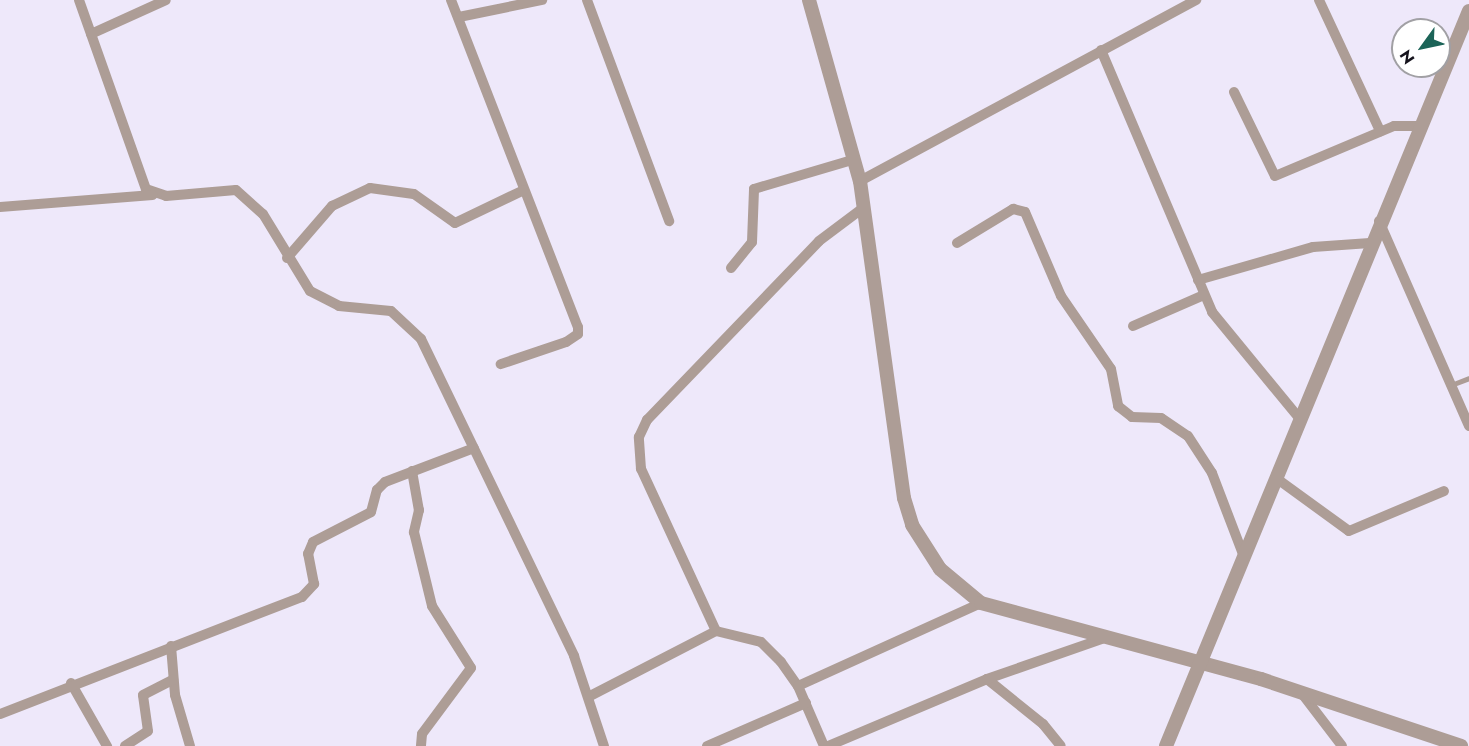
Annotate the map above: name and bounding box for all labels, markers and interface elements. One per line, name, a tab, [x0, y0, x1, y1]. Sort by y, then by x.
north arrow	[1391, 18, 1451, 78]
text: N	[1394, 45, 1420, 69]

